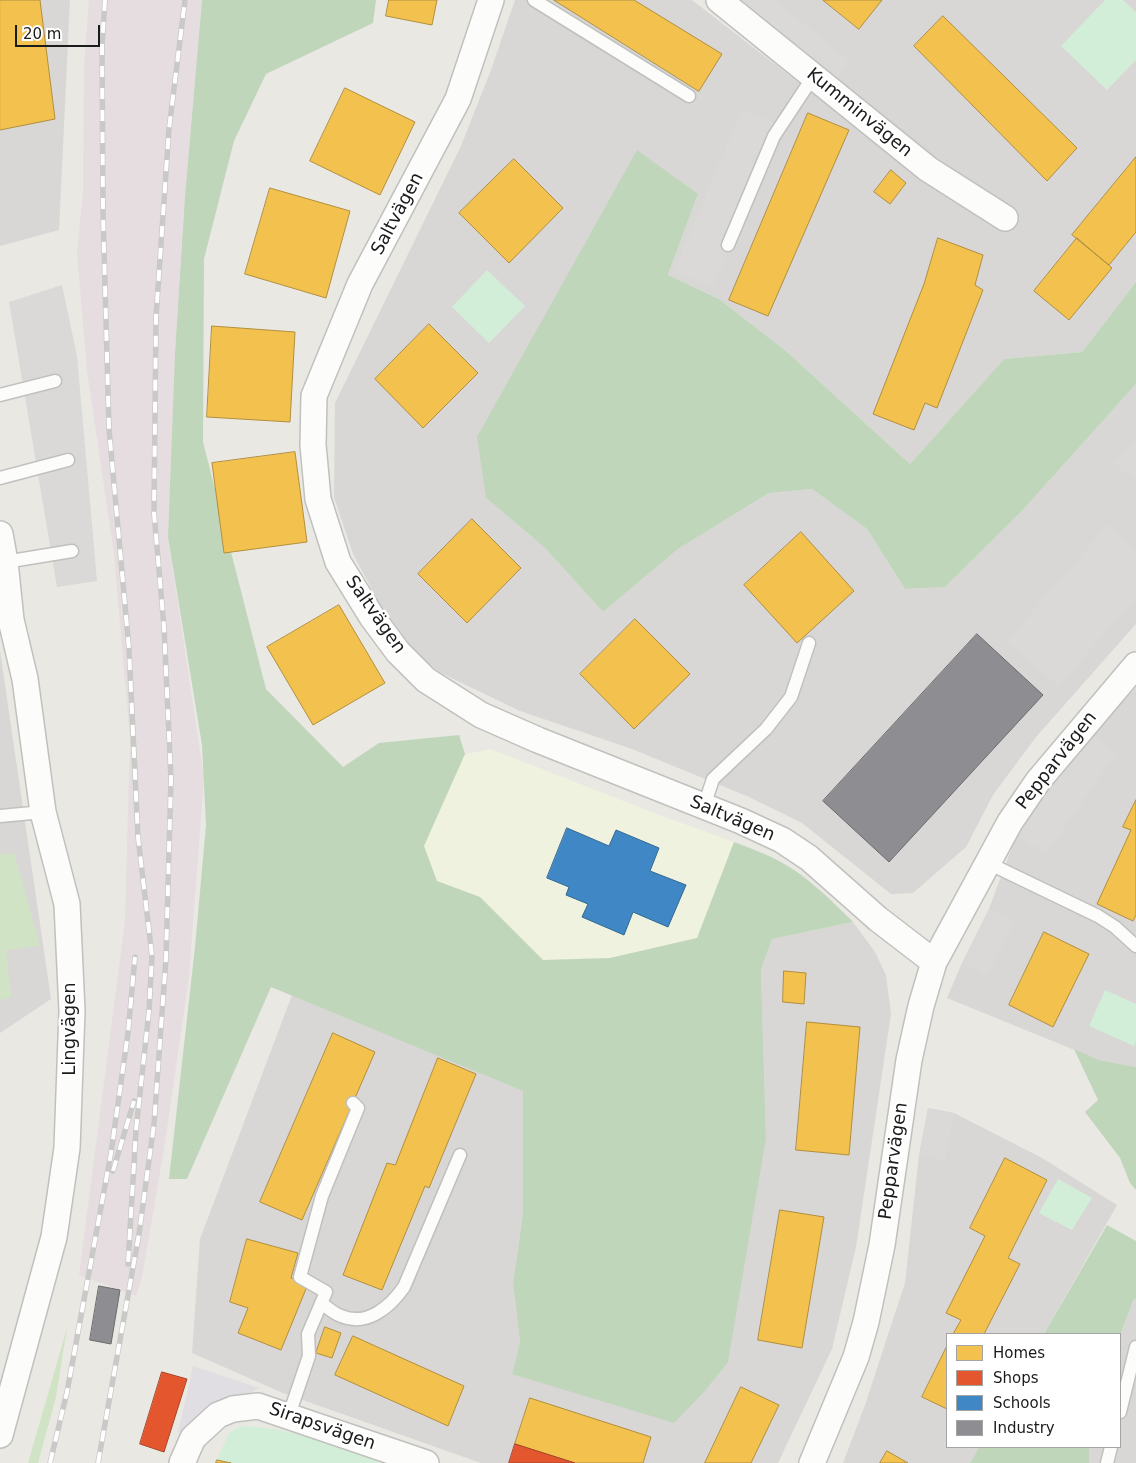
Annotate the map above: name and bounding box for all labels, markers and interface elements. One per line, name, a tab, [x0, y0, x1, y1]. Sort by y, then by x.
scale bar	[18, 15, 102, 47]
text: 20 m	[23, 25, 61, 43]
street label: Kumminvägen	[802, 64, 916, 162]
street label: Saltvägen	[367, 169, 429, 259]
street label: Saltvägen	[340, 572, 410, 658]
street label: Pepparvägen	[1012, 708, 1102, 814]
street label: Saltvägen	[686, 791, 778, 847]
street label: Lingvägen	[59, 982, 81, 1076]
street label: Pepparvägen	[875, 1101, 913, 1221]
legend	[946, 1333, 1121, 1448]
text: Homes	[993, 1344, 1045, 1362]
text: Shops	[993, 1369, 1039, 1387]
text: Schools	[993, 1394, 1051, 1412]
street label: Sirapsvägen	[266, 1399, 378, 1455]
text: Industry	[993, 1419, 1055, 1437]

